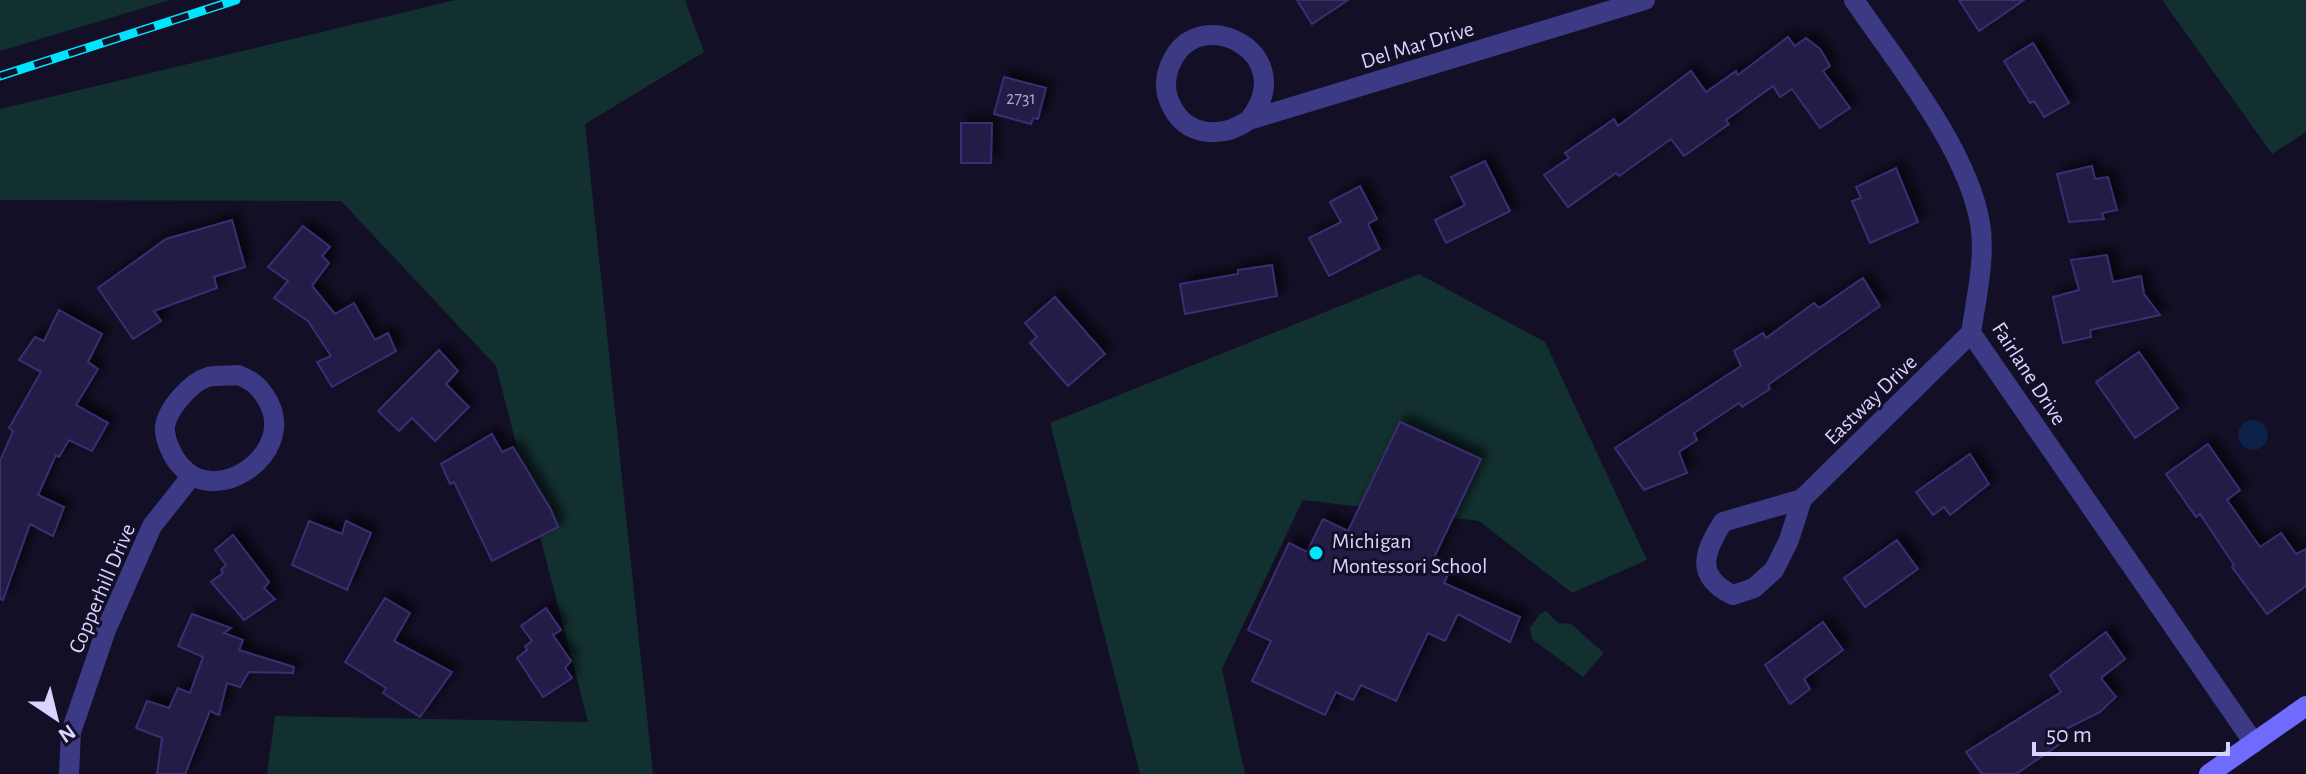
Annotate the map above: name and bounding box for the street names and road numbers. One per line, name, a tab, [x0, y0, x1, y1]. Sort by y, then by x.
street label: Del Mar Drive	[1358, 17, 1476, 73]
street label: Fairlane Drive	[1988, 318, 2070, 429]
street label: Eastway Drive	[1820, 351, 1921, 449]
street label: Copperhill Drive	[65, 520, 139, 656]

